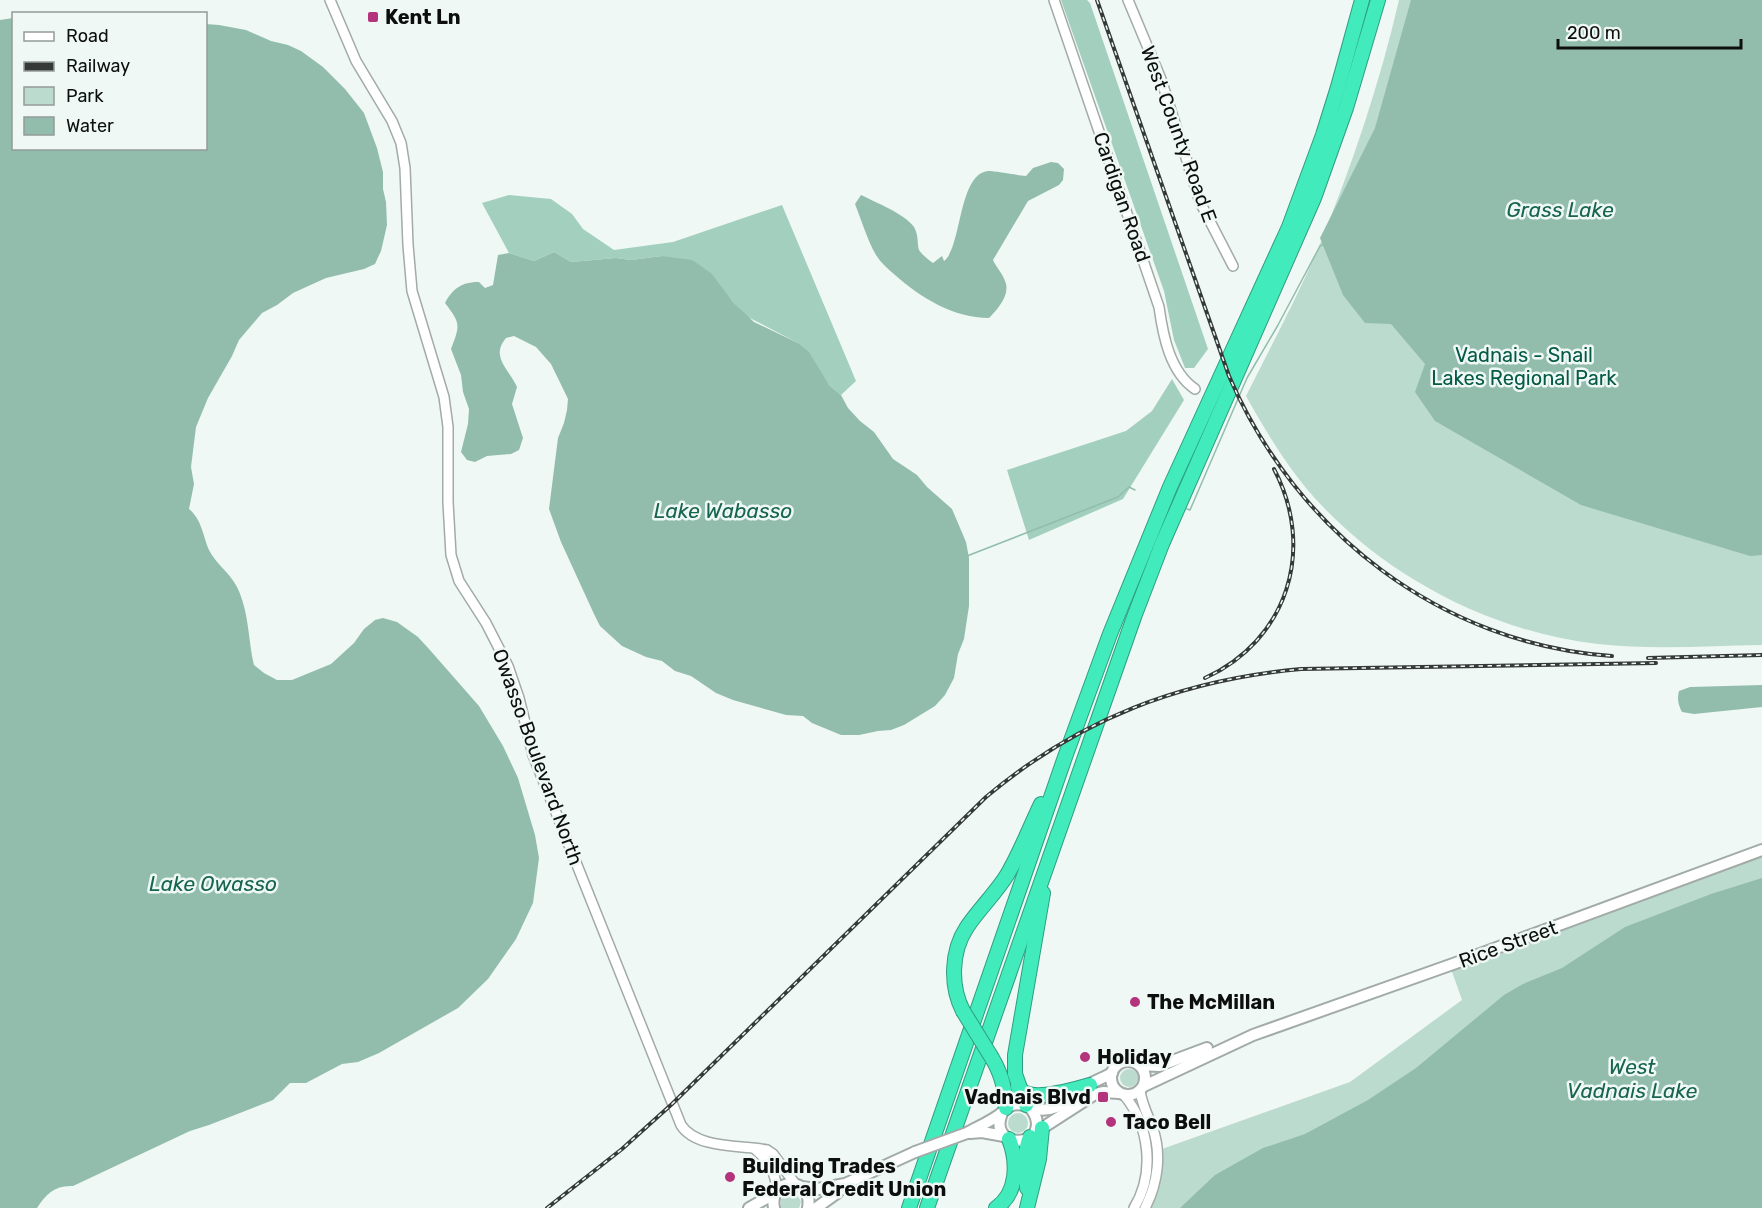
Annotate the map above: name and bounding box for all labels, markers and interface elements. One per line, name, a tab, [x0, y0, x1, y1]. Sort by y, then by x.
place label: Kent Ln	[385, 5, 461, 29]
marker: Kent Ln	[366, 10, 380, 24]
legend	[12, 12, 207, 150]
scale bar	[1558, 12, 1741, 50]
text: 200 m	[1567, 22, 1621, 44]
text: Road	[66, 25, 109, 47]
street label: West County Road E	[1136, 42, 1222, 226]
text: Railway	[66, 55, 130, 77]
text: Park	[66, 85, 104, 107]
text: Water	[66, 115, 114, 137]
street label: Cardigan Road	[1089, 129, 1155, 265]
water label: Grass Lake	[1506, 197, 1614, 222]
park label: Vadnais - Snail Lakes Regional Park	[1431, 343, 1617, 390]
water label: Lake Wabasso	[654, 498, 792, 523]
street label: Owasso Boulevard North	[488, 645, 588, 869]
water label: Lake Owasso	[149, 871, 277, 896]
street label: Rice Street	[1456, 915, 1561, 973]
place label: The McMillan	[1147, 990, 1275, 1014]
marker: The McMillan	[1128, 995, 1142, 1009]
place label: Holiday	[1097, 1045, 1172, 1069]
marker: Holiday	[1078, 1050, 1092, 1064]
water label: West Vadnais Lake	[1567, 1054, 1698, 1103]
place label: Vadnais Blvd	[964, 1085, 1091, 1109]
marker: Vadnais Blvd	[1096, 1090, 1110, 1104]
place label: Taco Bell	[1123, 1110, 1211, 1134]
marker: Taco Bell	[1104, 1115, 1118, 1129]
place label: Building Trades Federal Credit Union	[742, 1154, 946, 1201]
marker: Building Trades Federal Credit Union	[723, 1170, 737, 1184]

